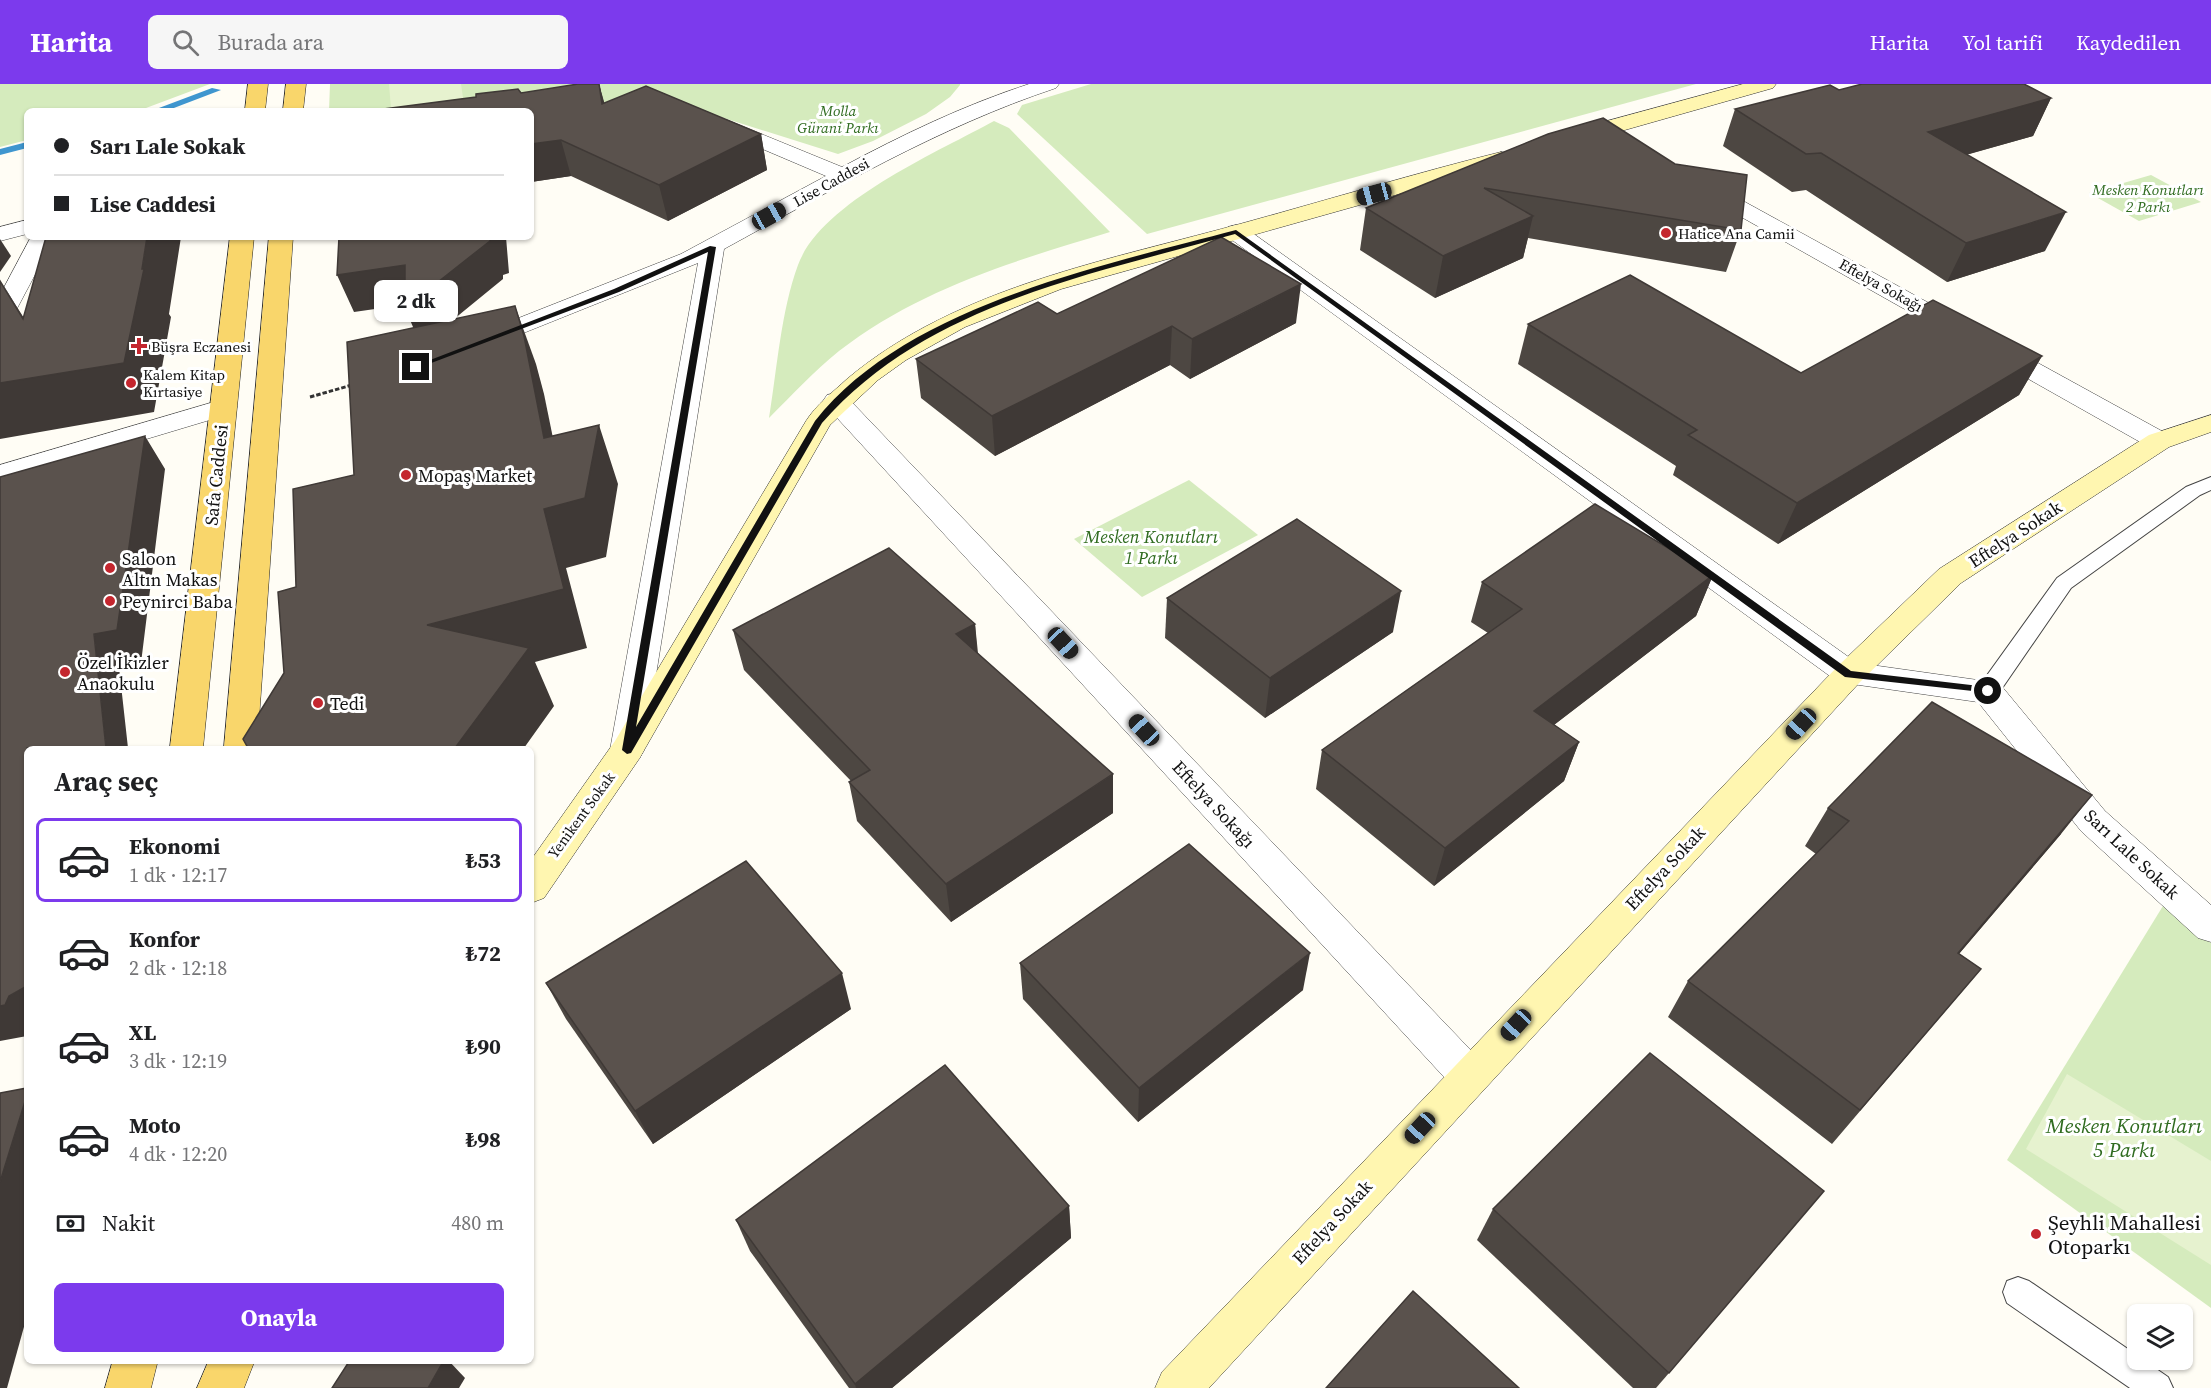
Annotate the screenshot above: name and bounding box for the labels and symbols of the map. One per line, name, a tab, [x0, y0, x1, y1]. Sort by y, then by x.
park label: Molla Gürani Parkı	[797, 100, 879, 138]
street label: Lise Caddesi	[789, 152, 873, 212]
park label: Mesken Konutları 2 Parkı	[2091, 179, 2204, 217]
car	[1354, 181, 1394, 207]
car	[749, 199, 789, 233]
place label: Hatice Ana Camii	[1678, 223, 1795, 244]
marker: Hatice Ana Camii	[1659, 226, 1673, 240]
street label: Eftelya Sokağı	[1835, 253, 1927, 317]
callout: 2 dk	[374, 280, 458, 322]
place label: Büşra Eczanesi	[151, 336, 251, 357]
marker: Büşra Eczanesi	[132, 339, 146, 353]
route end	[402, 353, 429, 380]
place label: Kalem Kitap Kırtasiye	[143, 364, 225, 402]
marker: Kalem Kitap Kırtasiye	[124, 376, 138, 390]
street label: Safa Caddesi	[198, 423, 234, 527]
place label: Mopaş Market	[418, 463, 532, 488]
marker: Mopaş Market	[399, 468, 413, 482]
street label: Eftelya Sokak	[1963, 494, 2067, 574]
park label: Mesken Konutları 1 Parkı	[1083, 524, 1218, 570]
place label: Saloon Altın Makas	[122, 546, 218, 592]
marker: Saloon Altın Makas	[103, 561, 117, 575]
place label: Peynirci Baba	[122, 589, 233, 614]
marker: Peynirci Baba	[103, 594, 117, 608]
car	[1044, 624, 1082, 662]
place label: Özel İkizler Anaokulu	[77, 650, 169, 696]
marker: Özel İkizler Anaokulu	[58, 665, 72, 679]
route start	[1974, 677, 2001, 704]
place label: Tedi	[330, 691, 364, 716]
marker: Tedi	[311, 696, 325, 710]
car	[1782, 705, 1820, 743]
car	[1125, 711, 1163, 749]
street label: Eftelya Sokağı	[1167, 755, 1261, 853]
street label: Yenikent Sokak	[542, 767, 620, 862]
street label: Sarı Lale Sokak	[2079, 803, 2185, 905]
street label: Eftelya Sokak	[1619, 820, 1711, 916]
car	[1497, 1006, 1535, 1044]
car	[1401, 1109, 1439, 1147]
park label: Mesken Konutları 5 Parkı	[2045, 1111, 2203, 1164]
street label: Eftelya Sokak	[1286, 1174, 1378, 1270]
place label: Şeyhli Mahallesi Otoparkı	[2048, 1208, 2201, 1261]
marker: Şeyhli Mahallesi Otoparkı	[2029, 1227, 2043, 1241]

